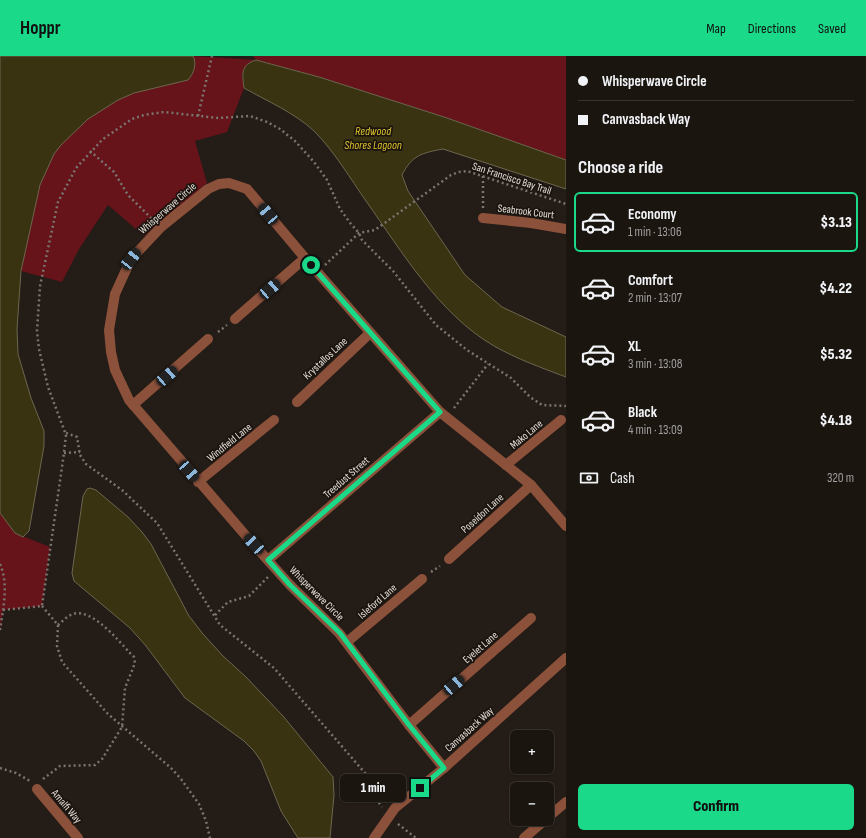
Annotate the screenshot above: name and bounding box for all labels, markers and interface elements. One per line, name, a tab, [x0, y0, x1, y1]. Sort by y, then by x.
text: Hoppr	[20, 17, 61, 40]
text: Map	[706, 20, 726, 37]
text: Directions	[748, 20, 796, 37]
text: Saved	[818, 20, 846, 37]
text: Whisperwave Circle	[602, 72, 707, 91]
text: Canvasback Way	[602, 110, 690, 129]
water label: Redwood Shores Lagoon	[344, 124, 402, 153]
text: Choose a ride	[578, 157, 663, 178]
street label: San Francisco Bay Trail	[471, 160, 553, 197]
street label: Whisperwave Circle	[136, 180, 199, 237]
car	[256, 201, 280, 227]
street label: Seabrook Court	[497, 202, 556, 222]
icon: car	[580, 204, 616, 240]
text: Economy	[628, 205, 677, 224]
text: $3.13	[820, 213, 852, 232]
text: 1 min · 13:06	[628, 224, 682, 240]
car	[119, 246, 143, 272]
route start	[302, 256, 320, 274]
icon: car	[580, 270, 616, 306]
text: Comfort	[628, 271, 673, 290]
car	[257, 277, 283, 301]
text: $4.22	[820, 279, 852, 298]
text: 2 min · 13:07	[628, 290, 682, 306]
street label: Krystallos Lane	[301, 335, 350, 382]
icon: car	[580, 336, 616, 372]
text: XL	[628, 337, 641, 356]
text: $5.32	[820, 345, 852, 364]
text: 3 min · 13:08	[628, 356, 683, 372]
car	[154, 364, 180, 388]
icon: car	[580, 402, 616, 438]
text: Black	[628, 403, 657, 422]
text: $4.18	[820, 411, 852, 430]
street label: Mako Lane	[507, 417, 545, 452]
street label: Windfield Lane	[204, 420, 254, 464]
text: 4 min · 13:09	[628, 422, 683, 438]
street label: Treedust Street	[321, 453, 373, 501]
car	[177, 458, 201, 484]
icon: cash	[578, 467, 600, 489]
text: Cash	[610, 469, 635, 488]
text: 320 m	[827, 470, 854, 486]
street label: Poseidon Lane	[458, 491, 506, 536]
car	[241, 531, 267, 557]
street label: Whisperwave Circle	[287, 563, 347, 623]
street label: Isleford Lane	[355, 581, 399, 622]
street label: Eyelet Lane	[460, 629, 500, 666]
car	[441, 673, 467, 697]
street label: Canvasback Way	[442, 704, 497, 755]
map controls	[510, 730, 554, 826]
button: +	[510, 730, 554, 774]
callout: 1 min	[340, 774, 406, 802]
route end	[411, 779, 429, 797]
text: 1 min	[361, 780, 385, 796]
button: −	[510, 782, 554, 826]
button: Confirm	[578, 784, 854, 830]
street label: Amalfi Way	[48, 786, 85, 826]

